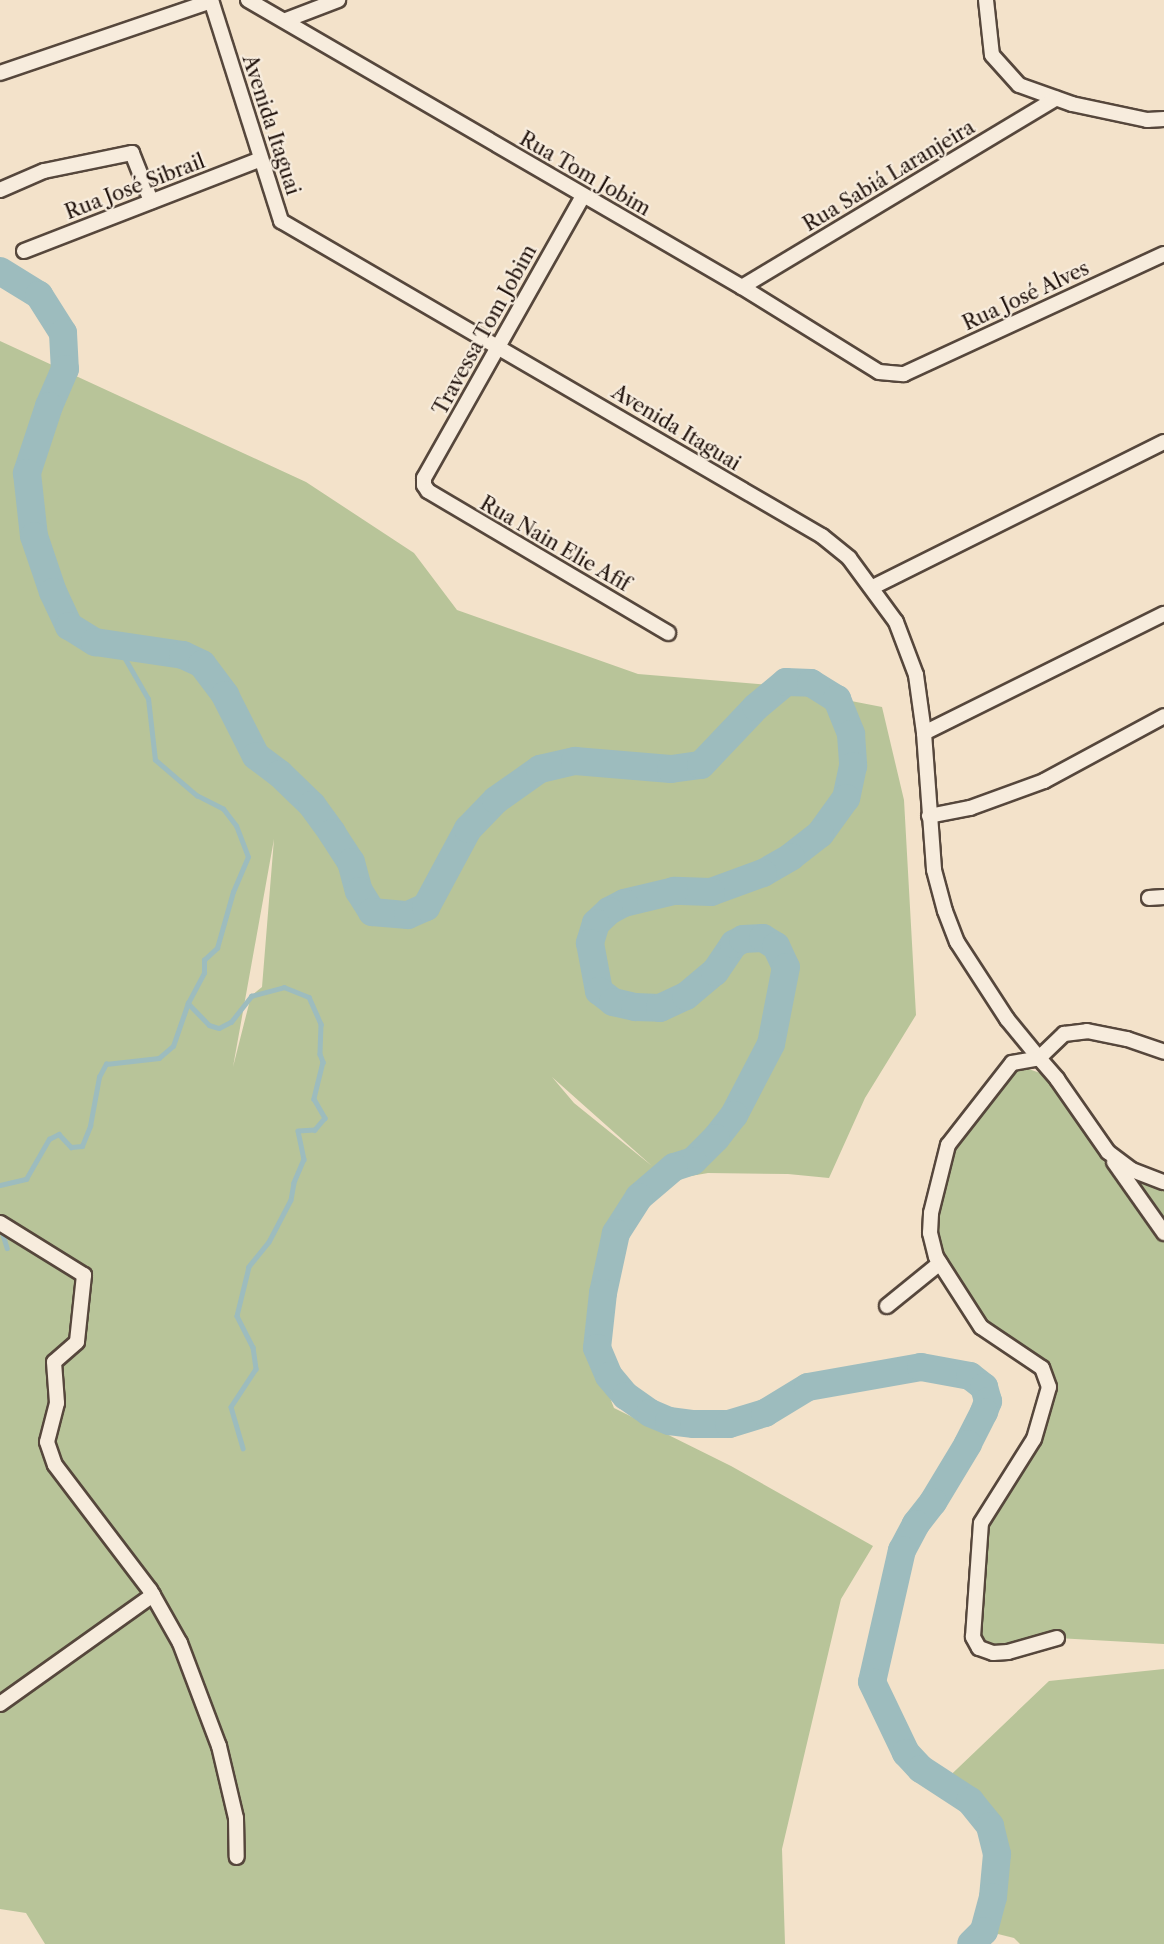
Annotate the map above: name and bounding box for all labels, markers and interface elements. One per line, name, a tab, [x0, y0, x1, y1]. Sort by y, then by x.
street label: Avenida Itaguai	[237, 52, 305, 198]
street label: Rua Sabiá Laranjeira	[799, 115, 979, 237]
street label: Rua Tom Jobim	[515, 127, 655, 221]
street label: Rua José Sibrail	[62, 149, 208, 225]
street label: Travessa Tom Jobim	[428, 240, 542, 420]
street label: Rua José Alves	[958, 256, 1094, 336]
street label: Avenida Itaguai	[607, 380, 745, 476]
street label: Rua Nain Elie Afif	[475, 491, 635, 597]

